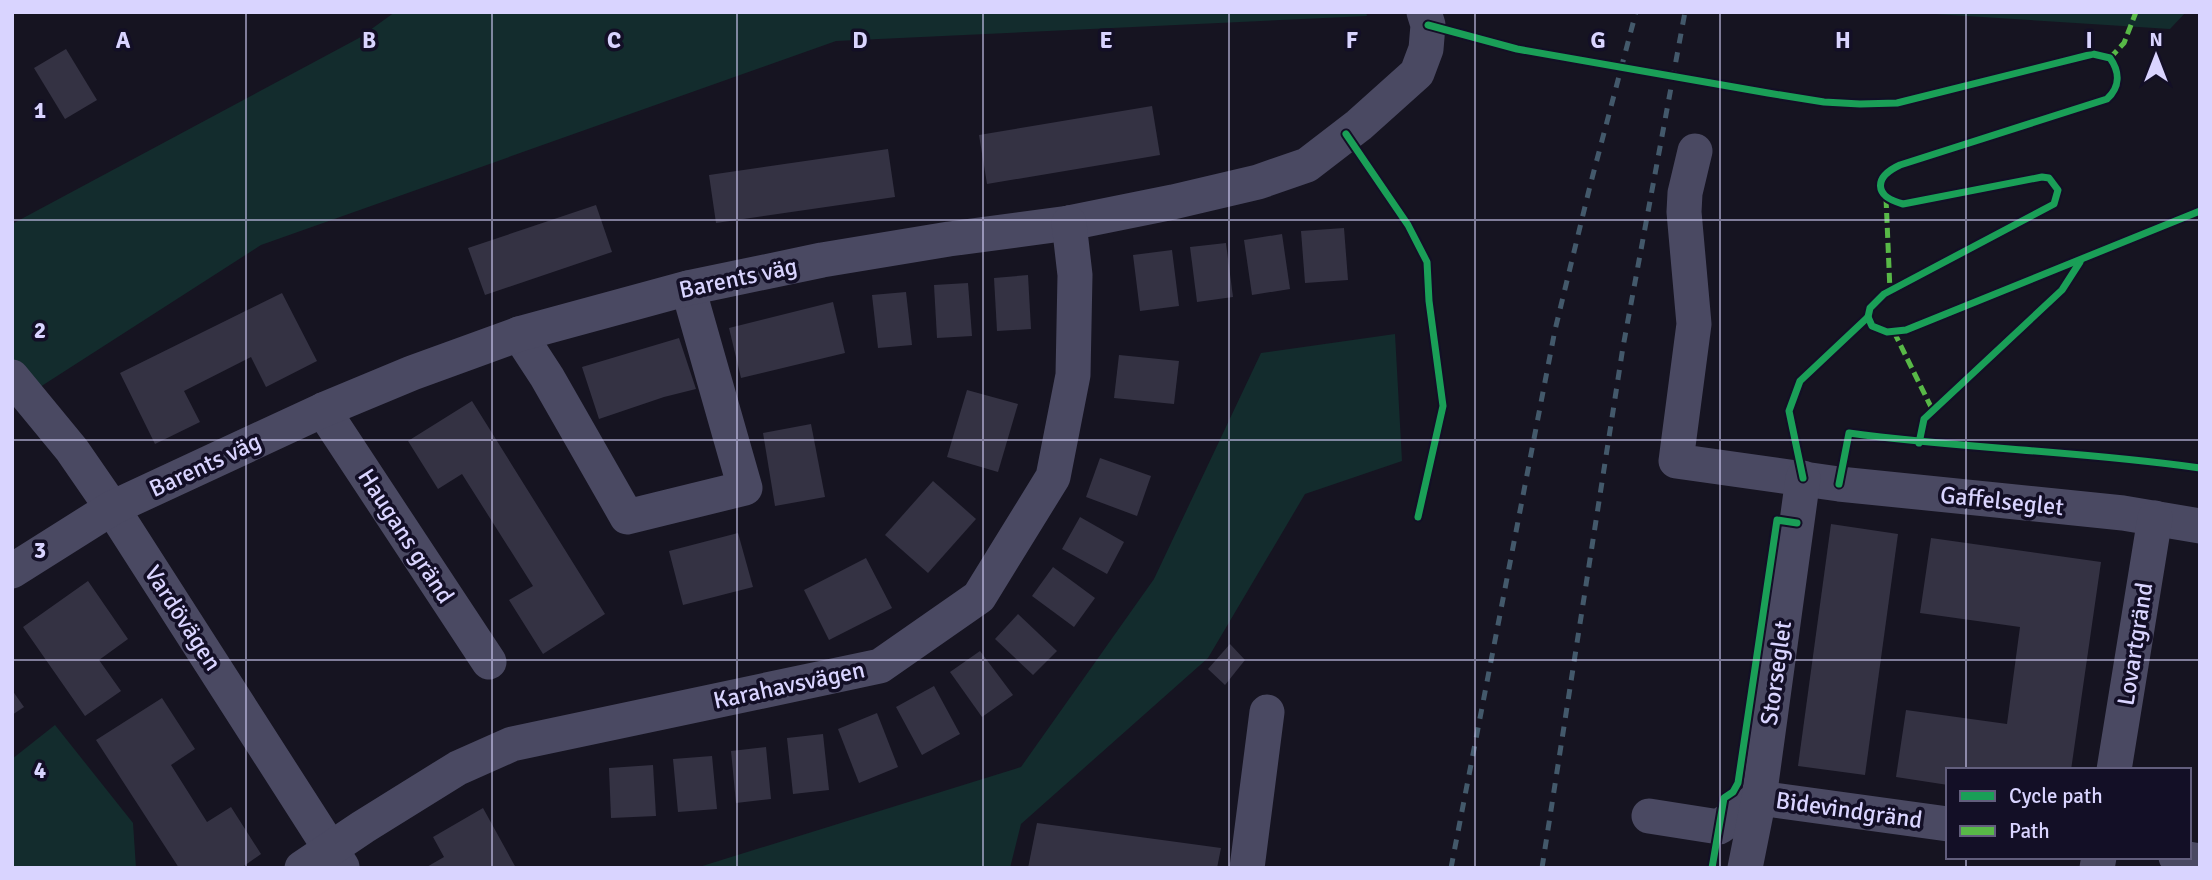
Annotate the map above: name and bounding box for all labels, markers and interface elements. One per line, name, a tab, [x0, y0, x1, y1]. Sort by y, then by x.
north arrow	[2121, 21, 2191, 91]
text: A	[116, 26, 131, 55]
text: B	[362, 26, 376, 55]
text: C	[607, 26, 621, 55]
text: D	[852, 26, 868, 55]
text: E	[1099, 26, 1113, 55]
text: F	[1346, 26, 1358, 55]
text: G	[1590, 26, 1606, 55]
text: H	[1835, 26, 1851, 55]
text: I	[2085, 26, 2093, 55]
text: N	[2149, 28, 2163, 52]
text: 1	[34, 96, 46, 125]
street label: Barents väg	[676, 251, 800, 305]
text: 2	[34, 316, 46, 345]
street label: Barents väg	[144, 426, 266, 504]
street label: Haugans gränd	[351, 463, 461, 609]
street label: Gaffelseglet	[1939, 480, 2065, 522]
text: 3	[34, 536, 46, 565]
street label: Vardövägen	[138, 560, 228, 676]
street label: Lovartgränd	[2110, 580, 2160, 708]
street label: Storseglet	[1754, 619, 1798, 727]
street label: Karahavsvägen	[710, 654, 868, 716]
text: 4	[34, 756, 46, 785]
legend	[1946, 768, 2191, 859]
text: Cycle path	[2009, 783, 2103, 809]
street label: Bidevindgränd	[1774, 785, 1924, 835]
text: Path	[2009, 818, 2050, 844]

